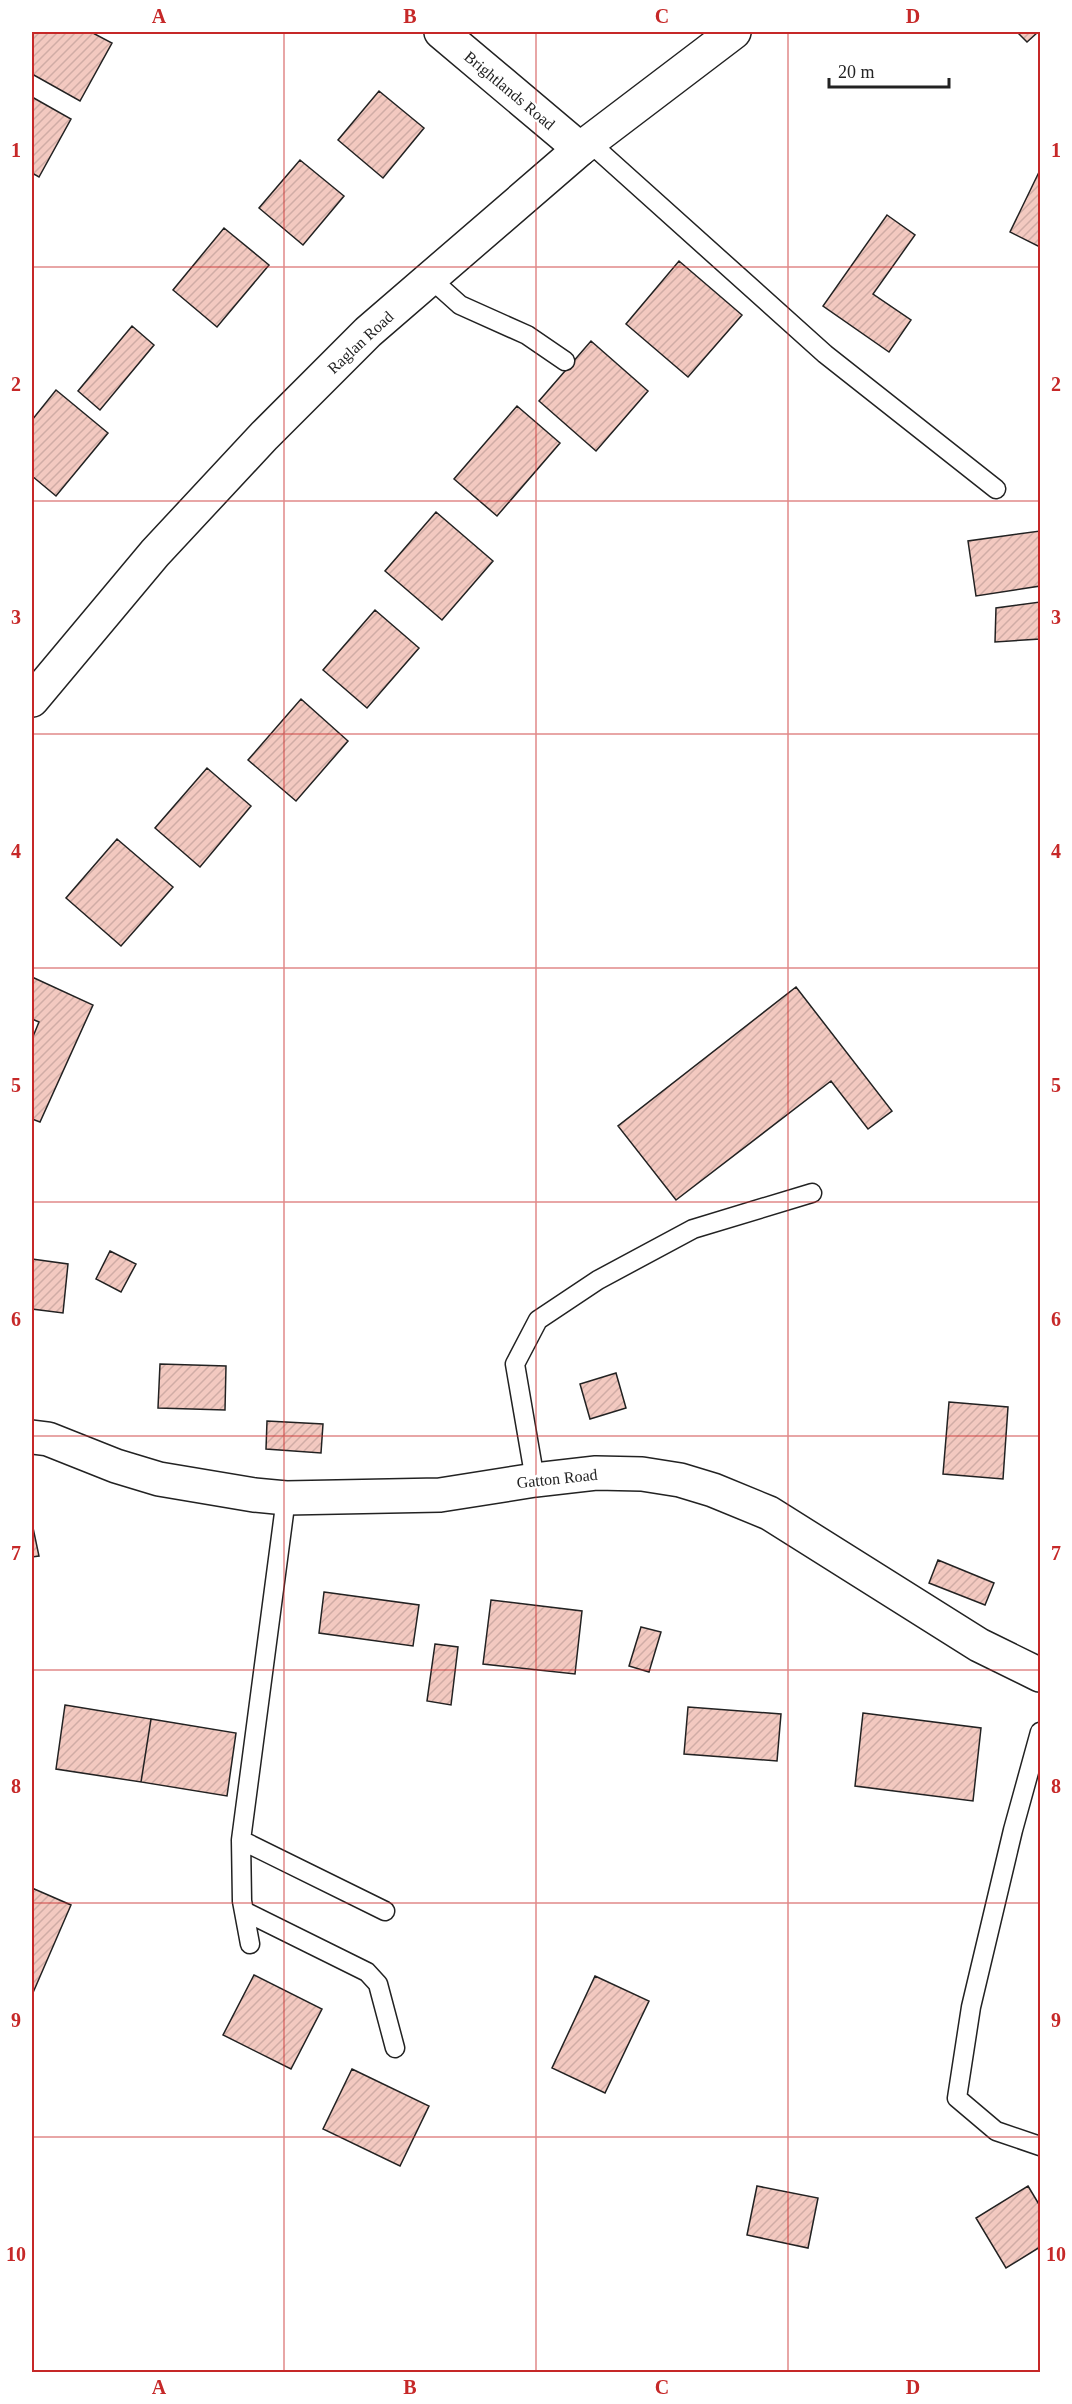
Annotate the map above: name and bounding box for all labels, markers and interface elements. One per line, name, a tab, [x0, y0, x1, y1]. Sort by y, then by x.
text: A	[152, 5, 167, 27]
text: B	[403, 5, 417, 27]
text: C	[655, 5, 669, 27]
text: D	[906, 5, 920, 27]
street label: Brightlands Road	[461, 48, 558, 134]
scale bar	[829, 51, 949, 89]
text: 20 m	[838, 62, 875, 82]
text: 1	[11, 139, 21, 161]
text: 1	[1051, 139, 1061, 161]
street label: Raglan Road	[324, 308, 397, 378]
text: 2	[11, 373, 21, 395]
text: 2	[1051, 373, 1061, 395]
text: 3	[11, 606, 21, 628]
text: 3	[1051, 606, 1061, 628]
text: 4	[11, 840, 21, 862]
text: 4	[1051, 840, 1061, 862]
text: 5	[11, 1074, 21, 1096]
text: 5	[1051, 1074, 1061, 1096]
text: 6	[11, 1308, 21, 1330]
text: 6	[1051, 1308, 1061, 1330]
street label: Gatton Road	[516, 1466, 598, 1491]
text: 7	[11, 1542, 21, 1564]
text: 7	[1051, 1542, 1061, 1564]
text: 8	[11, 1775, 21, 1797]
text: 8	[1051, 1775, 1061, 1797]
text: 9	[11, 2009, 21, 2031]
text: 9	[1051, 2009, 1061, 2031]
text: 10	[6, 2243, 26, 2265]
text: 10	[1046, 2243, 1066, 2265]
text: A	[152, 2376, 167, 2398]
text: B	[403, 2376, 417, 2398]
text: C	[655, 2376, 669, 2398]
text: D	[906, 2376, 920, 2398]

